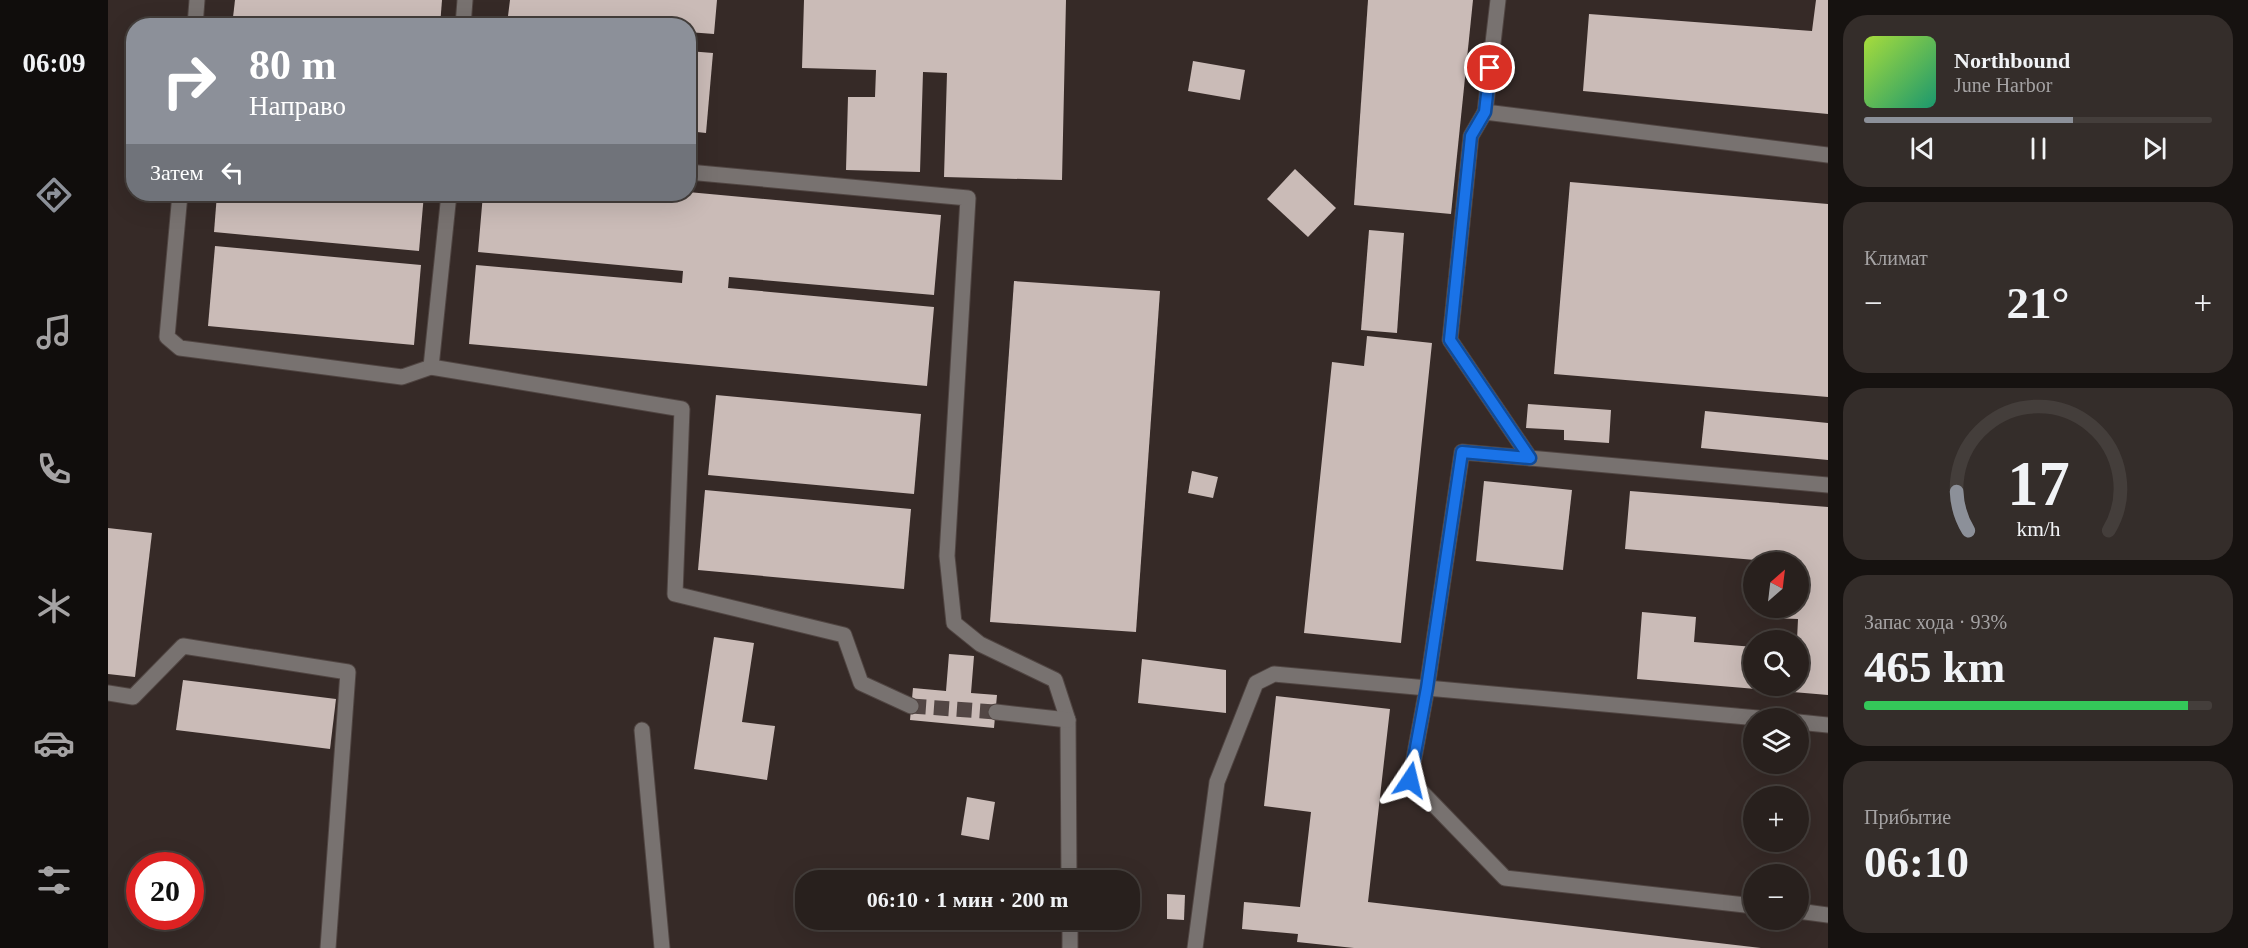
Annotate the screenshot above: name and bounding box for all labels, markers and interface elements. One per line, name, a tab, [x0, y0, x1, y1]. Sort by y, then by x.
icon: right	[150, 42, 228, 120]
text: 80 m	[249, 42, 337, 88]
pin	[1464, 42, 1515, 93]
text: 06:09	[23, 48, 86, 78]
text: Northbound	[1954, 48, 2070, 73]
icon: arrive	[1473, 51, 1506, 84]
text: June Harbor	[1954, 74, 2052, 96]
text: Направо	[249, 91, 346, 121]
icon: previous	[1906, 132, 1939, 165]
icon: pause	[2022, 132, 2055, 165]
icon: next	[2138, 132, 2171, 165]
icon: left	[216, 156, 249, 189]
text: Затем	[150, 160, 204, 185]
icon: directions	[33, 174, 75, 216]
text: Климат	[1864, 247, 1928, 269]
text: 21°	[2007, 278, 2070, 328]
text: −	[1864, 285, 1883, 321]
text: +	[2193, 285, 2212, 321]
icon: music	[33, 311, 75, 353]
icon: phone	[33, 448, 75, 490]
text: 17	[2007, 449, 2069, 518]
text: km/h	[2016, 517, 2060, 541]
north arrow	[1743, 552, 1809, 618]
map controls	[1743, 552, 1809, 930]
icon: climate	[33, 585, 75, 627]
text: Запас хода · 93%	[1864, 611, 2007, 633]
button: search	[1743, 630, 1809, 696]
text: 465 km	[1864, 642, 2005, 692]
button: layers	[1743, 708, 1809, 774]
icon: car	[33, 722, 75, 764]
position arrow	[1378, 748, 1442, 812]
button: +	[1743, 786, 1809, 852]
text: Прибытие	[1864, 806, 1951, 828]
text: 06:10	[1864, 837, 1969, 887]
speed limit sign: 20	[126, 852, 204, 930]
icon: filters	[33, 859, 75, 901]
button: −	[1743, 864, 1809, 930]
text: 06:10 · 1 мин · 200 m	[867, 887, 1068, 912]

